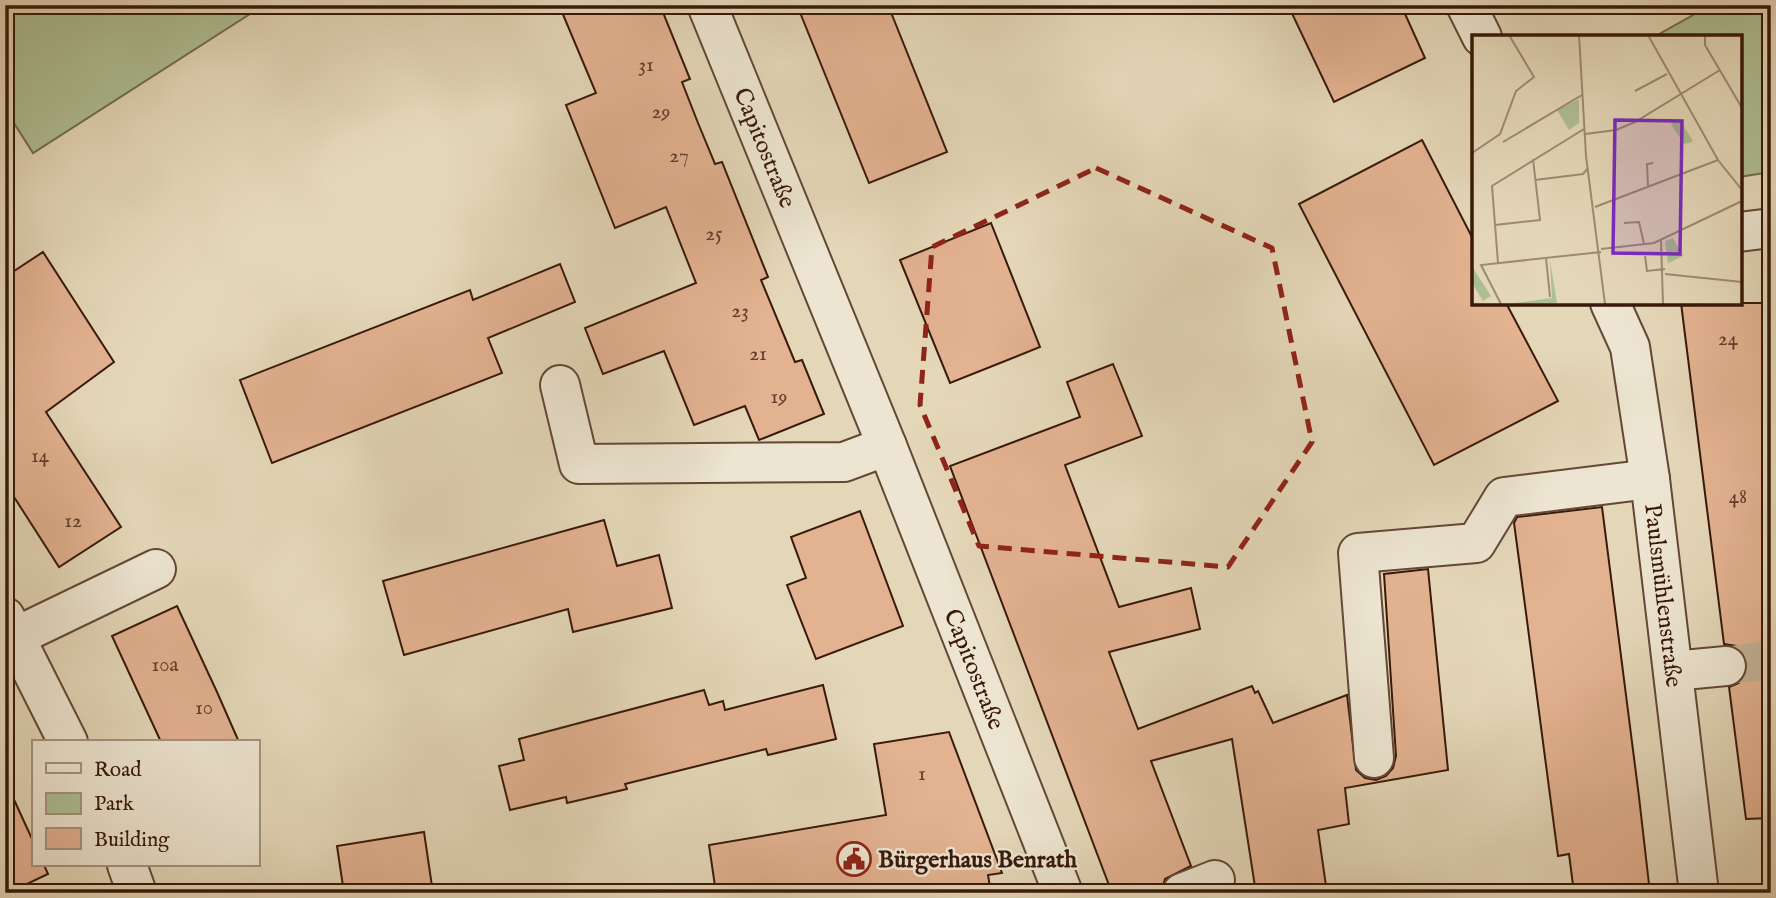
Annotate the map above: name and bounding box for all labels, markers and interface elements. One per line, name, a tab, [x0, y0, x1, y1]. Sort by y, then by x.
inset map	[1472, 35, 1741, 304]
house number: 31	[638, 52, 654, 79]
street label: Capitostraße	[725, 83, 802, 213]
house number: 29	[651, 99, 671, 126]
house number: 27	[669, 143, 689, 170]
house number: 25	[705, 221, 723, 248]
house number: 23	[731, 298, 749, 325]
house number: 24	[1718, 326, 1739, 353]
house number: 21	[749, 341, 767, 368]
house number: 19	[771, 384, 788, 411]
house number: 14	[31, 443, 50, 470]
house number: 48	[1729, 484, 1747, 511]
street label: Paulsmühlenstraße	[1636, 502, 1689, 689]
house number: 12	[64, 508, 82, 535]
street label: Capitostraße	[936, 605, 1011, 734]
house number: 10a	[151, 652, 179, 679]
house number: 10	[195, 695, 213, 722]
legend	[32, 740, 259, 866]
text: Road	[94, 757, 142, 784]
house number: 1	[918, 761, 926, 788]
text: Park	[94, 791, 135, 818]
text: Building	[94, 827, 170, 854]
public building icon: Bürgerhaus Benrath	[835, 840, 873, 878]
place label: Bürgerhaus Benrath	[878, 845, 1077, 876]

